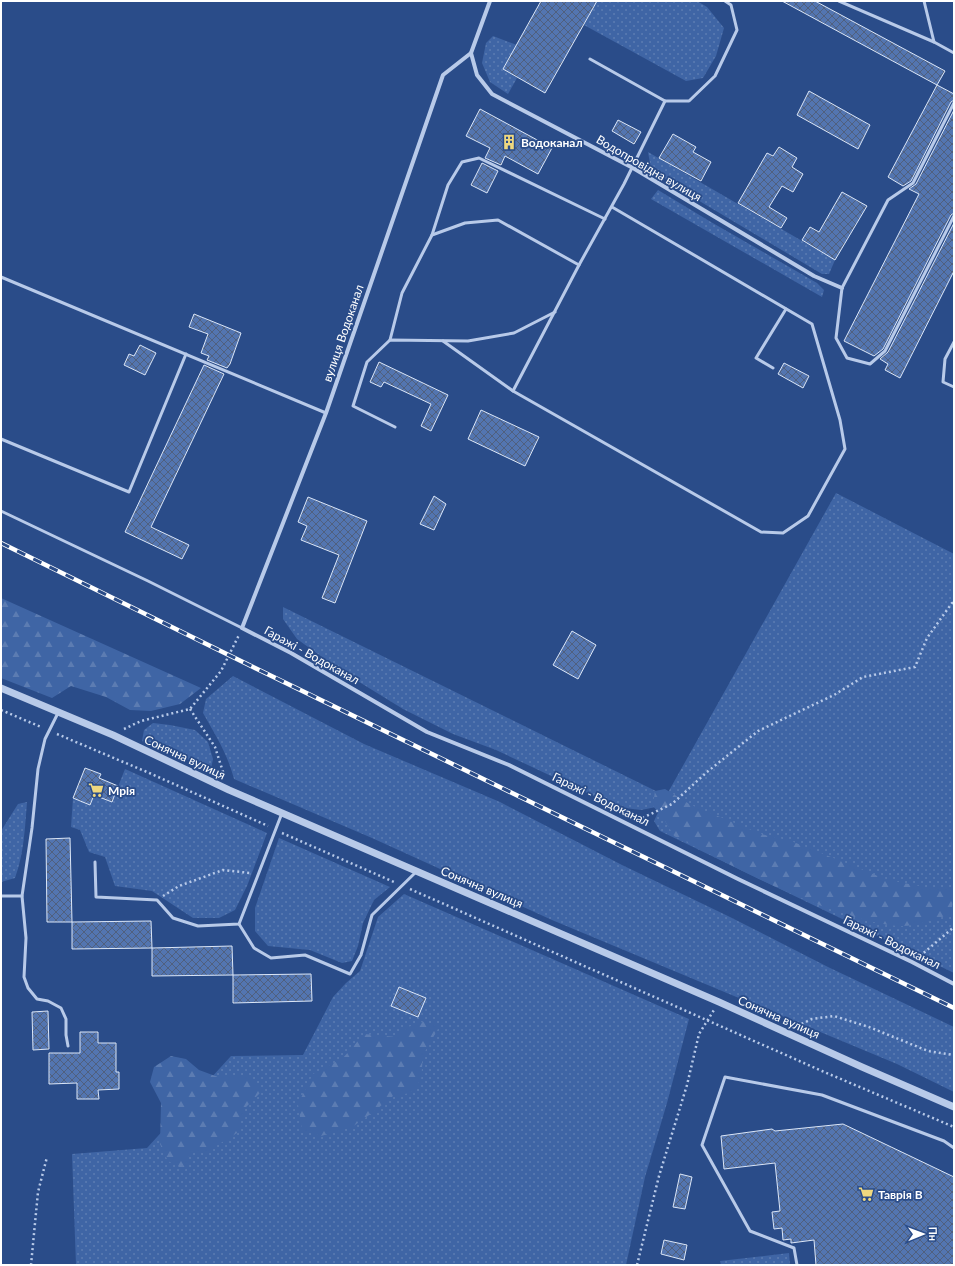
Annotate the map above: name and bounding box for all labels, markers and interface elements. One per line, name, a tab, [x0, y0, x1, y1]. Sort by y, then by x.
street label: Водопровідна вулиця	[594, 132, 704, 204]
building icon: Водоканал	[500, 133, 518, 151]
place label: Водоканал	[521, 135, 583, 150]
street label: вулиця Водоканал	[319, 282, 367, 384]
street label: Гаражі - Водоканал	[262, 623, 362, 687]
street label: Сонячна вулиця	[142, 732, 228, 782]
street label: Гаражі - Водоканал	[550, 769, 652, 829]
supermarket icon: Мрія	[87, 781, 105, 799]
place label: Мрія	[108, 783, 135, 798]
street label: Сонячна вулиця	[439, 863, 525, 911]
street label: Гаражі - Водоканал	[841, 912, 943, 972]
street label: Сонячна вулиця	[736, 992, 822, 1042]
supermarket icon: Таврія В	[857, 1185, 875, 1203]
place label: Таврія В	[878, 1187, 923, 1202]
north arrow	[903, 1214, 943, 1254]
text: Пн	[927, 1227, 940, 1241]

